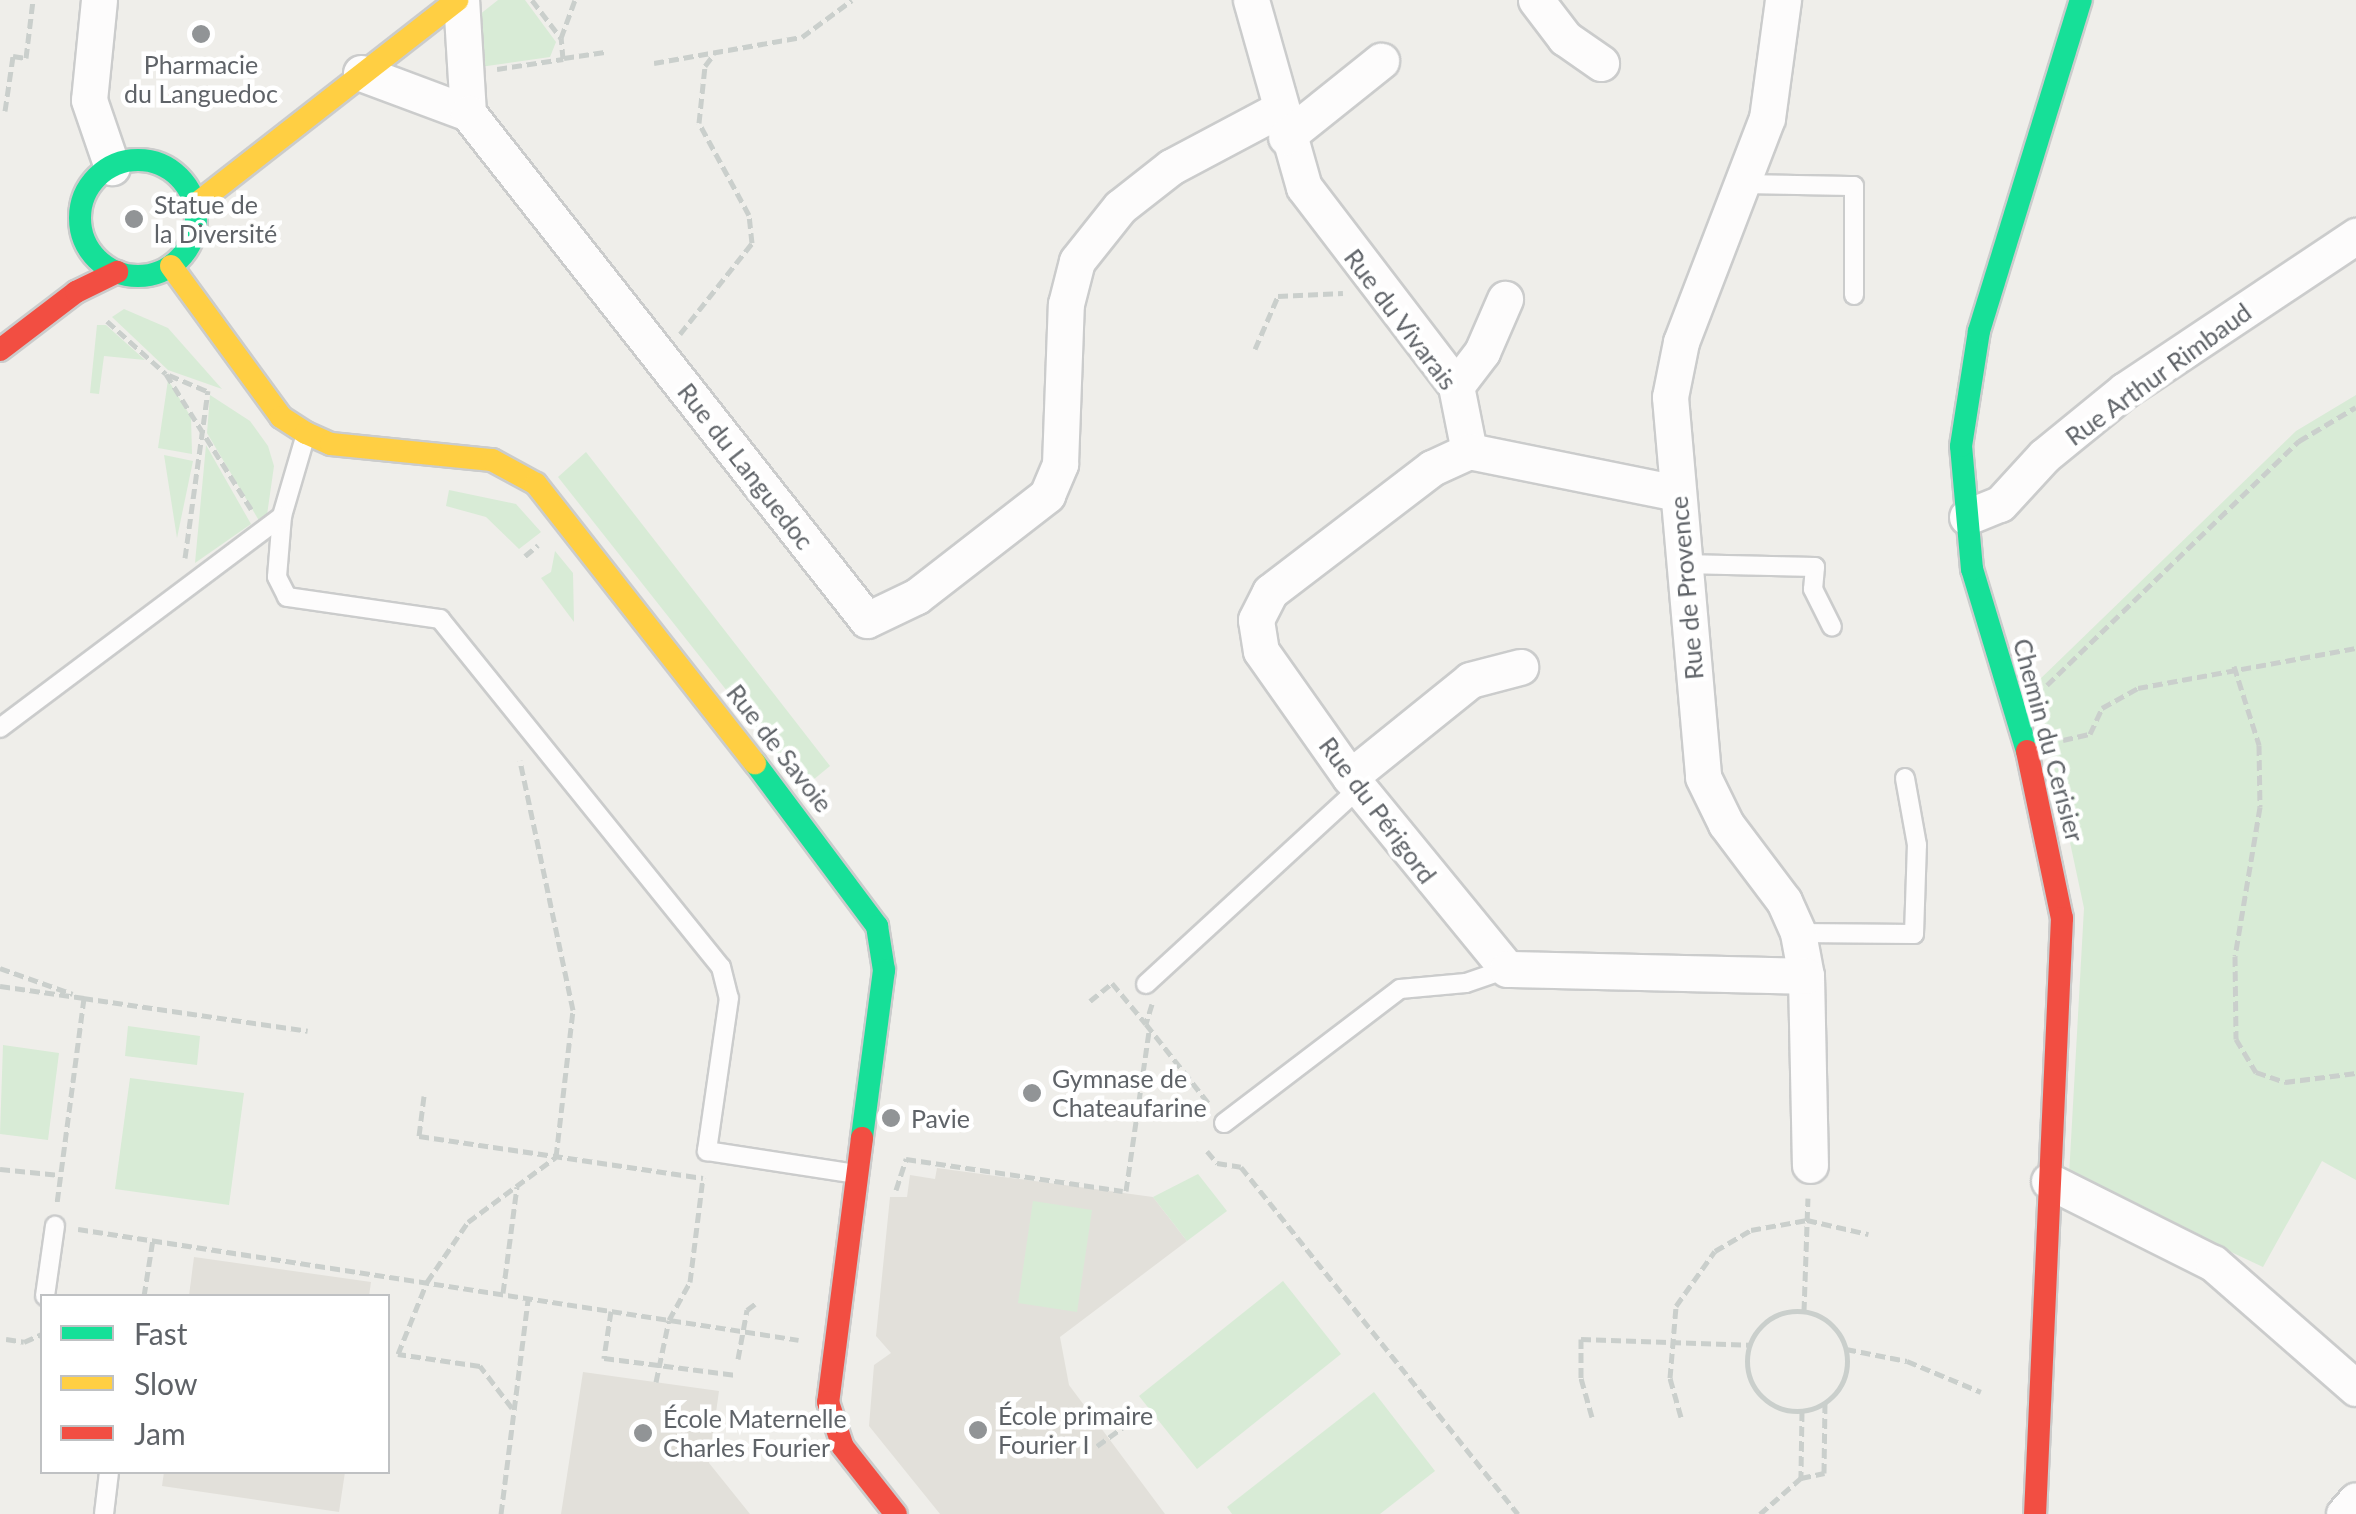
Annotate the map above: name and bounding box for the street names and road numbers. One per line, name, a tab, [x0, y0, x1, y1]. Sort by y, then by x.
street label: Rue du Vivarais	[1338, 242, 1464, 396]
street label: Rue Arthur Rimbaud	[2059, 296, 2257, 452]
street label: Rue du Languedoc	[672, 377, 820, 555]
street label: Rue de Provence	[1663, 495, 1709, 681]
street label: Chemin du Cerisier	[2007, 635, 2091, 845]
street label: Rue de Savoie	[721, 678, 839, 818]
street label: Rue du Périgord	[1313, 731, 1443, 889]

